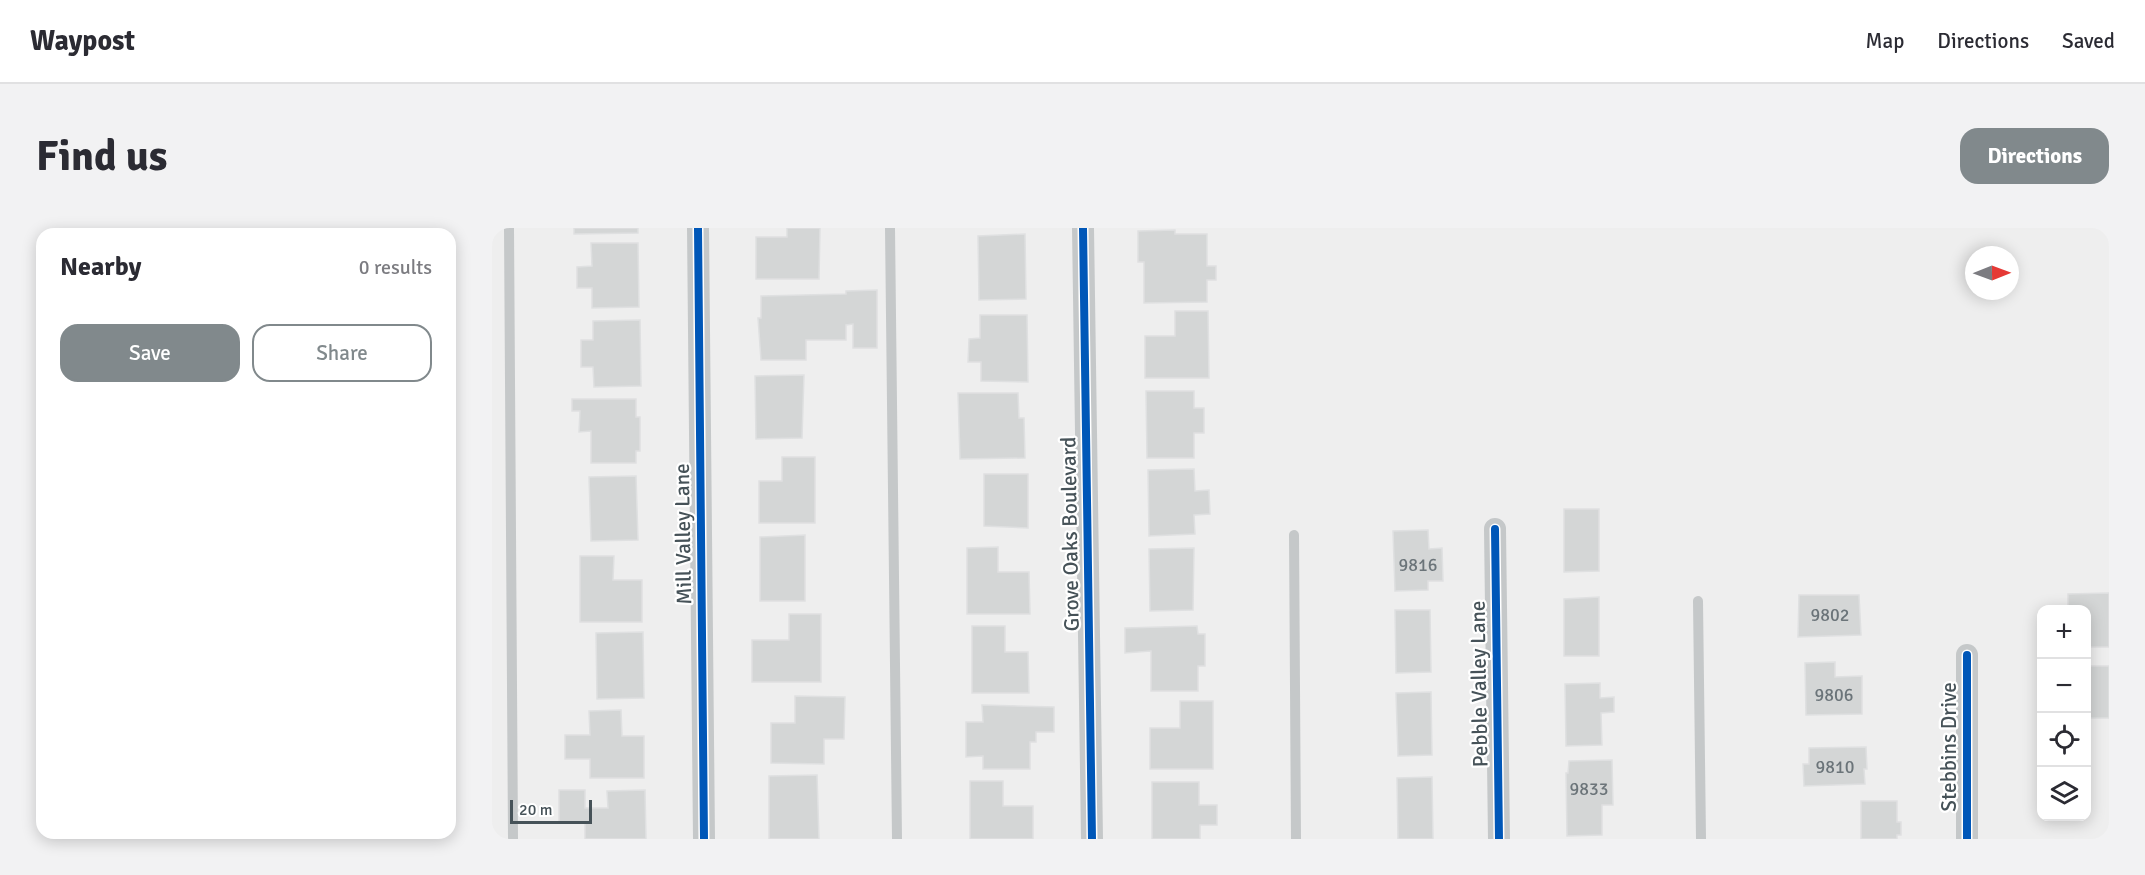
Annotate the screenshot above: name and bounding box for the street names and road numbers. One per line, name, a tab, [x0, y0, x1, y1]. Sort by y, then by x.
street label: Grove Oaks Boulevard	[1055, 436, 1085, 632]
street label: Mill Valley Lane	[669, 463, 697, 605]
street label: Pebble Valley Lane	[1465, 600, 1493, 768]
street label: Stebbins Drive	[1936, 682, 1962, 812]

